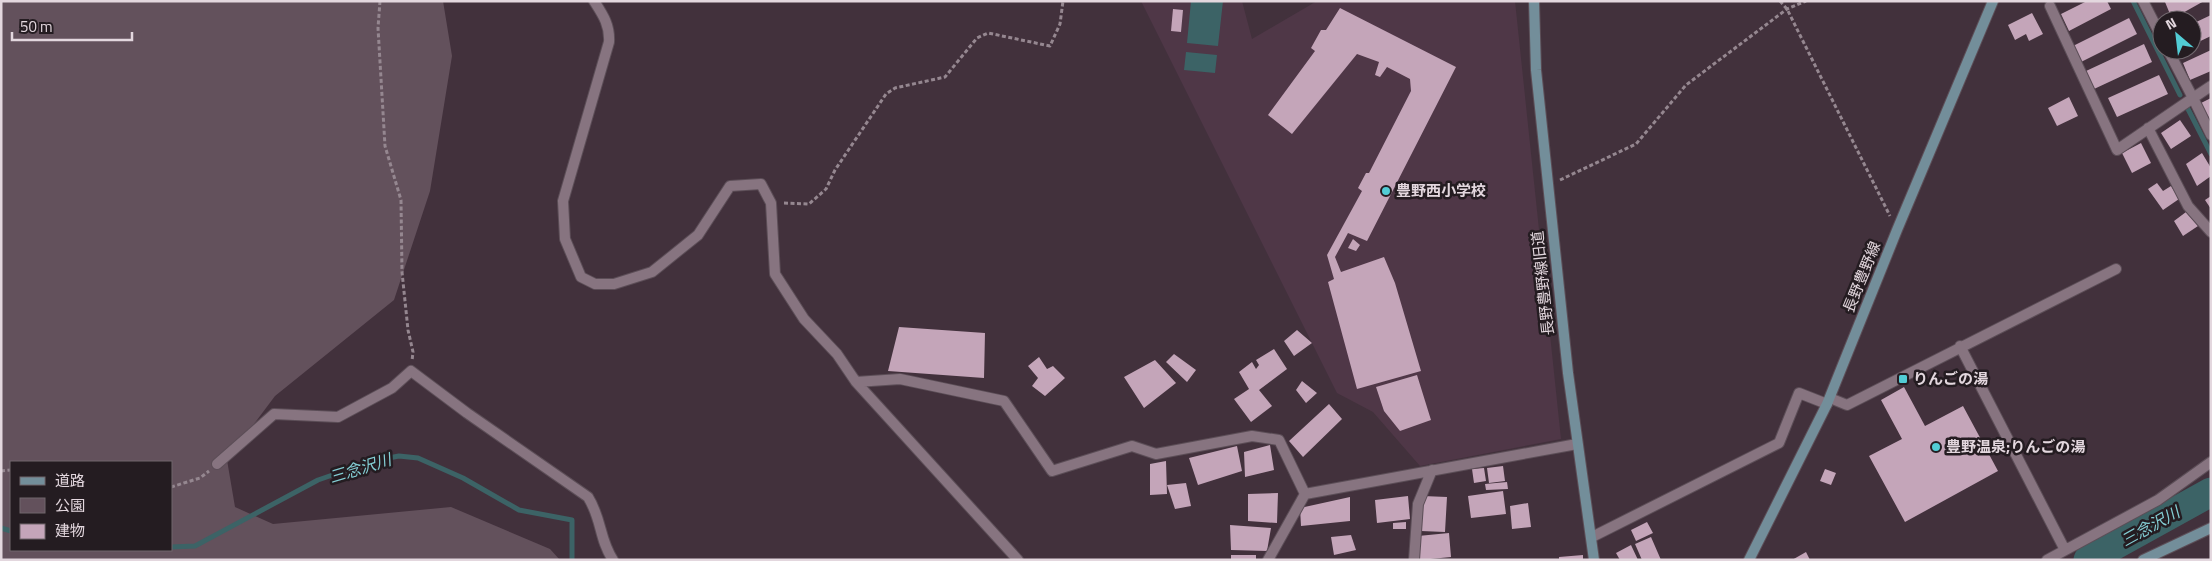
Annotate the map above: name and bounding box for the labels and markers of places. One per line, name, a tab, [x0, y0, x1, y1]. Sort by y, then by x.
place label: 豊野西小学校	[1396, 179, 1486, 202]
marker: 豊野西小学校	[1380, 185, 1392, 197]
place label: りんごの湯	[1913, 367, 1988, 390]
marker: りんごの湯	[1897, 373, 1909, 385]
place label: 豊野温泉;りんごの湯	[1946, 435, 2085, 458]
marker: 豊野温泉;りんごの湯	[1930, 441, 1942, 453]

